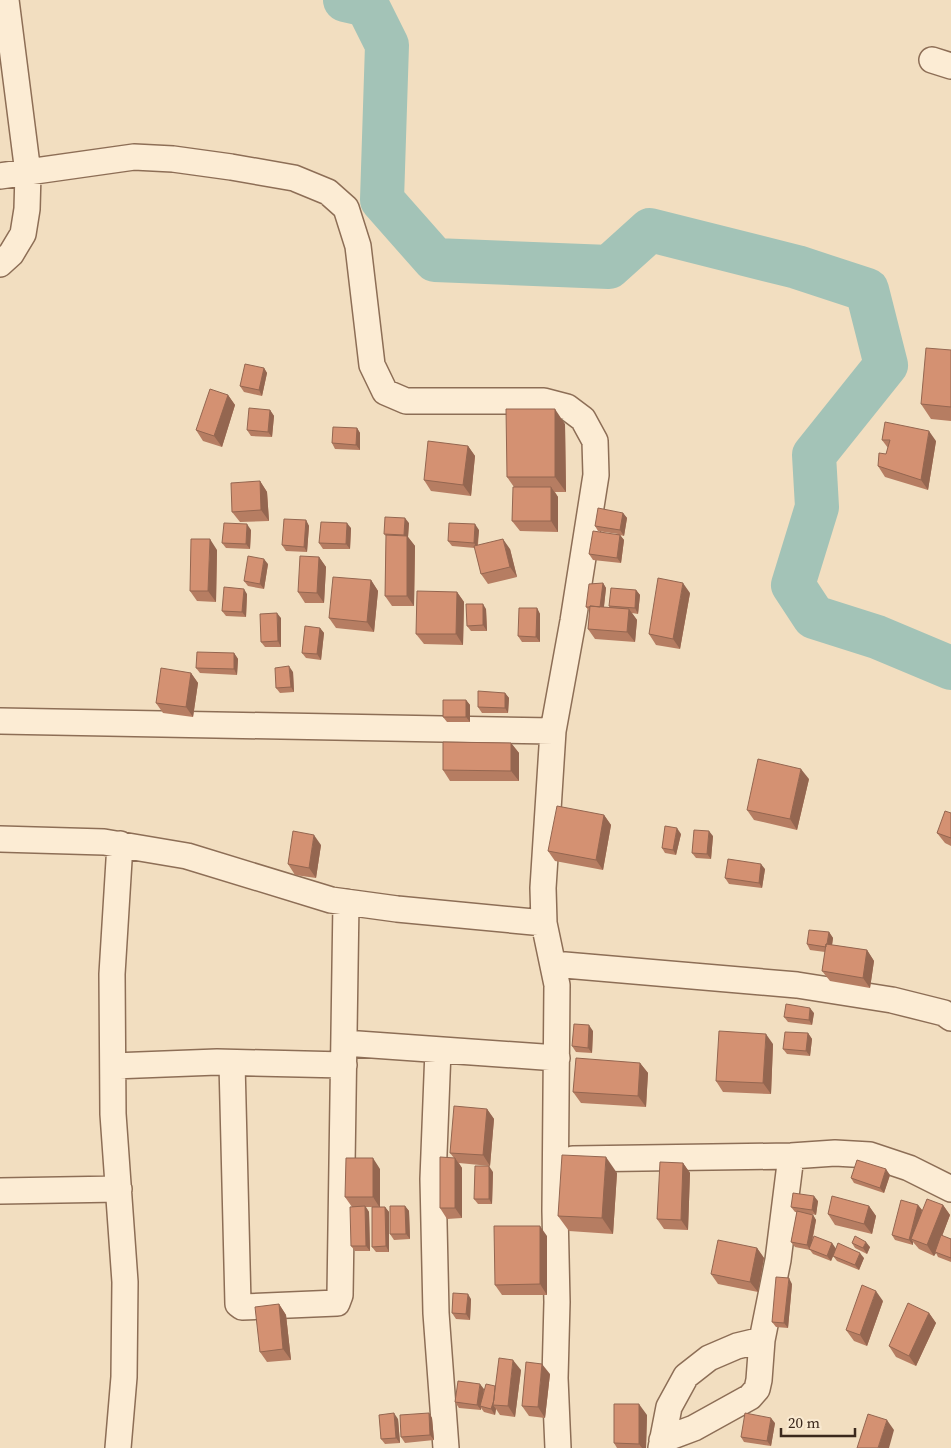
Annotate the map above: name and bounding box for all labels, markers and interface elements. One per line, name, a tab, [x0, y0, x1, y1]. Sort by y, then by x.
scale bar	[781, 1406, 855, 1438]
text: 20 m	[788, 1412, 820, 1433]

